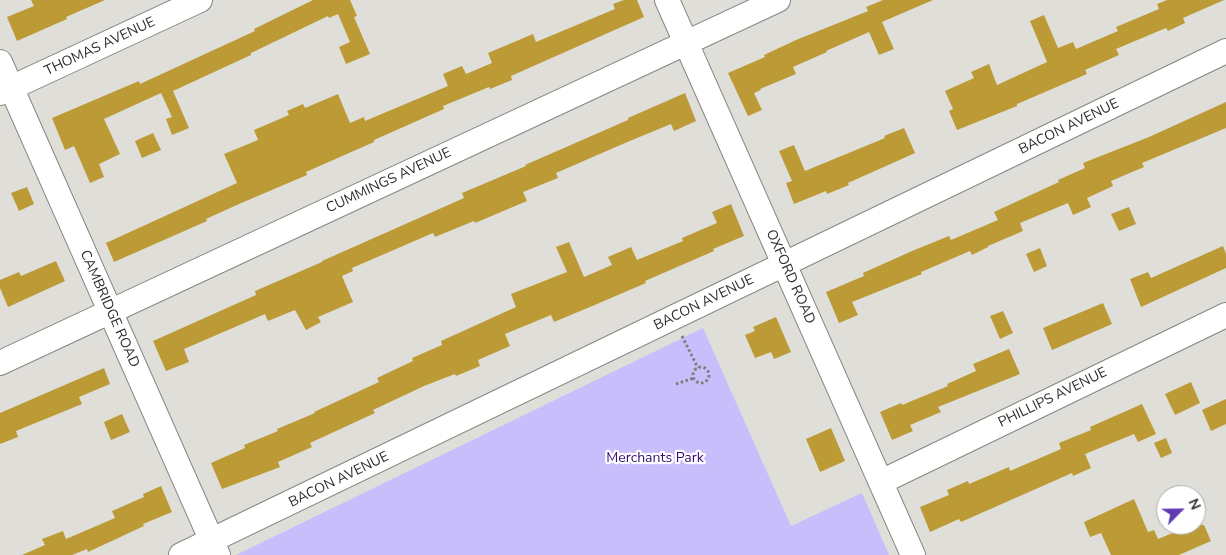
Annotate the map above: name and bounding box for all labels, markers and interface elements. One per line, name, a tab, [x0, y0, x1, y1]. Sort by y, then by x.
street label: THOMAS AVENUE	[42, 14, 158, 80]
street label: BACON AVENUE	[1016, 96, 1122, 158]
street label: CUMMINGS AVENUE	[324, 145, 454, 217]
street label: OXFORD ROAD	[762, 227, 818, 327]
street label: CAMBRIDGE ROAD	[76, 248, 142, 370]
street label: BACON AVENUE	[651, 272, 757, 334]
street label: PHILLIPS AVENUE	[996, 364, 1110, 432]
street label: BACON AVENUE	[286, 449, 392, 511]
park label: Merchants Park	[606, 451, 704, 467]
north arrow	[1156, 485, 1206, 535]
text: N	[1184, 496, 1205, 513]

